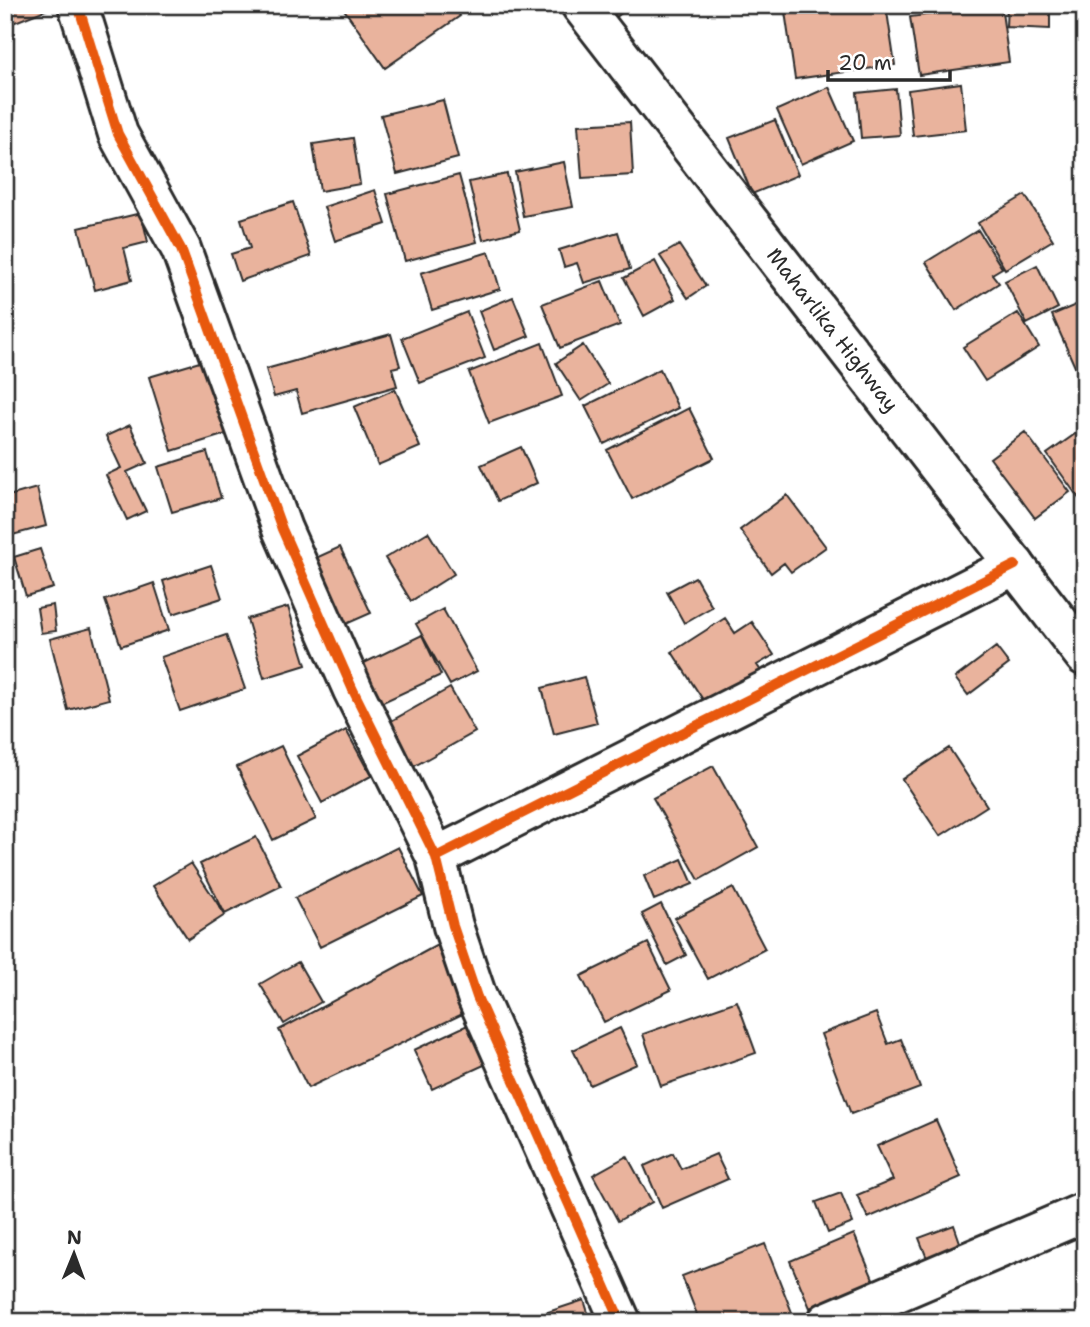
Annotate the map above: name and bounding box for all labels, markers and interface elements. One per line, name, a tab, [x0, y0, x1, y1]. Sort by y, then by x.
scale bar	[828, 38, 950, 82]
text: 20 m	[838, 49, 892, 77]
street label: Maharlika Highway	[760, 242, 905, 418]
north arrow	[38, 1218, 108, 1288]
text: N	[67, 1225, 82, 1250]

